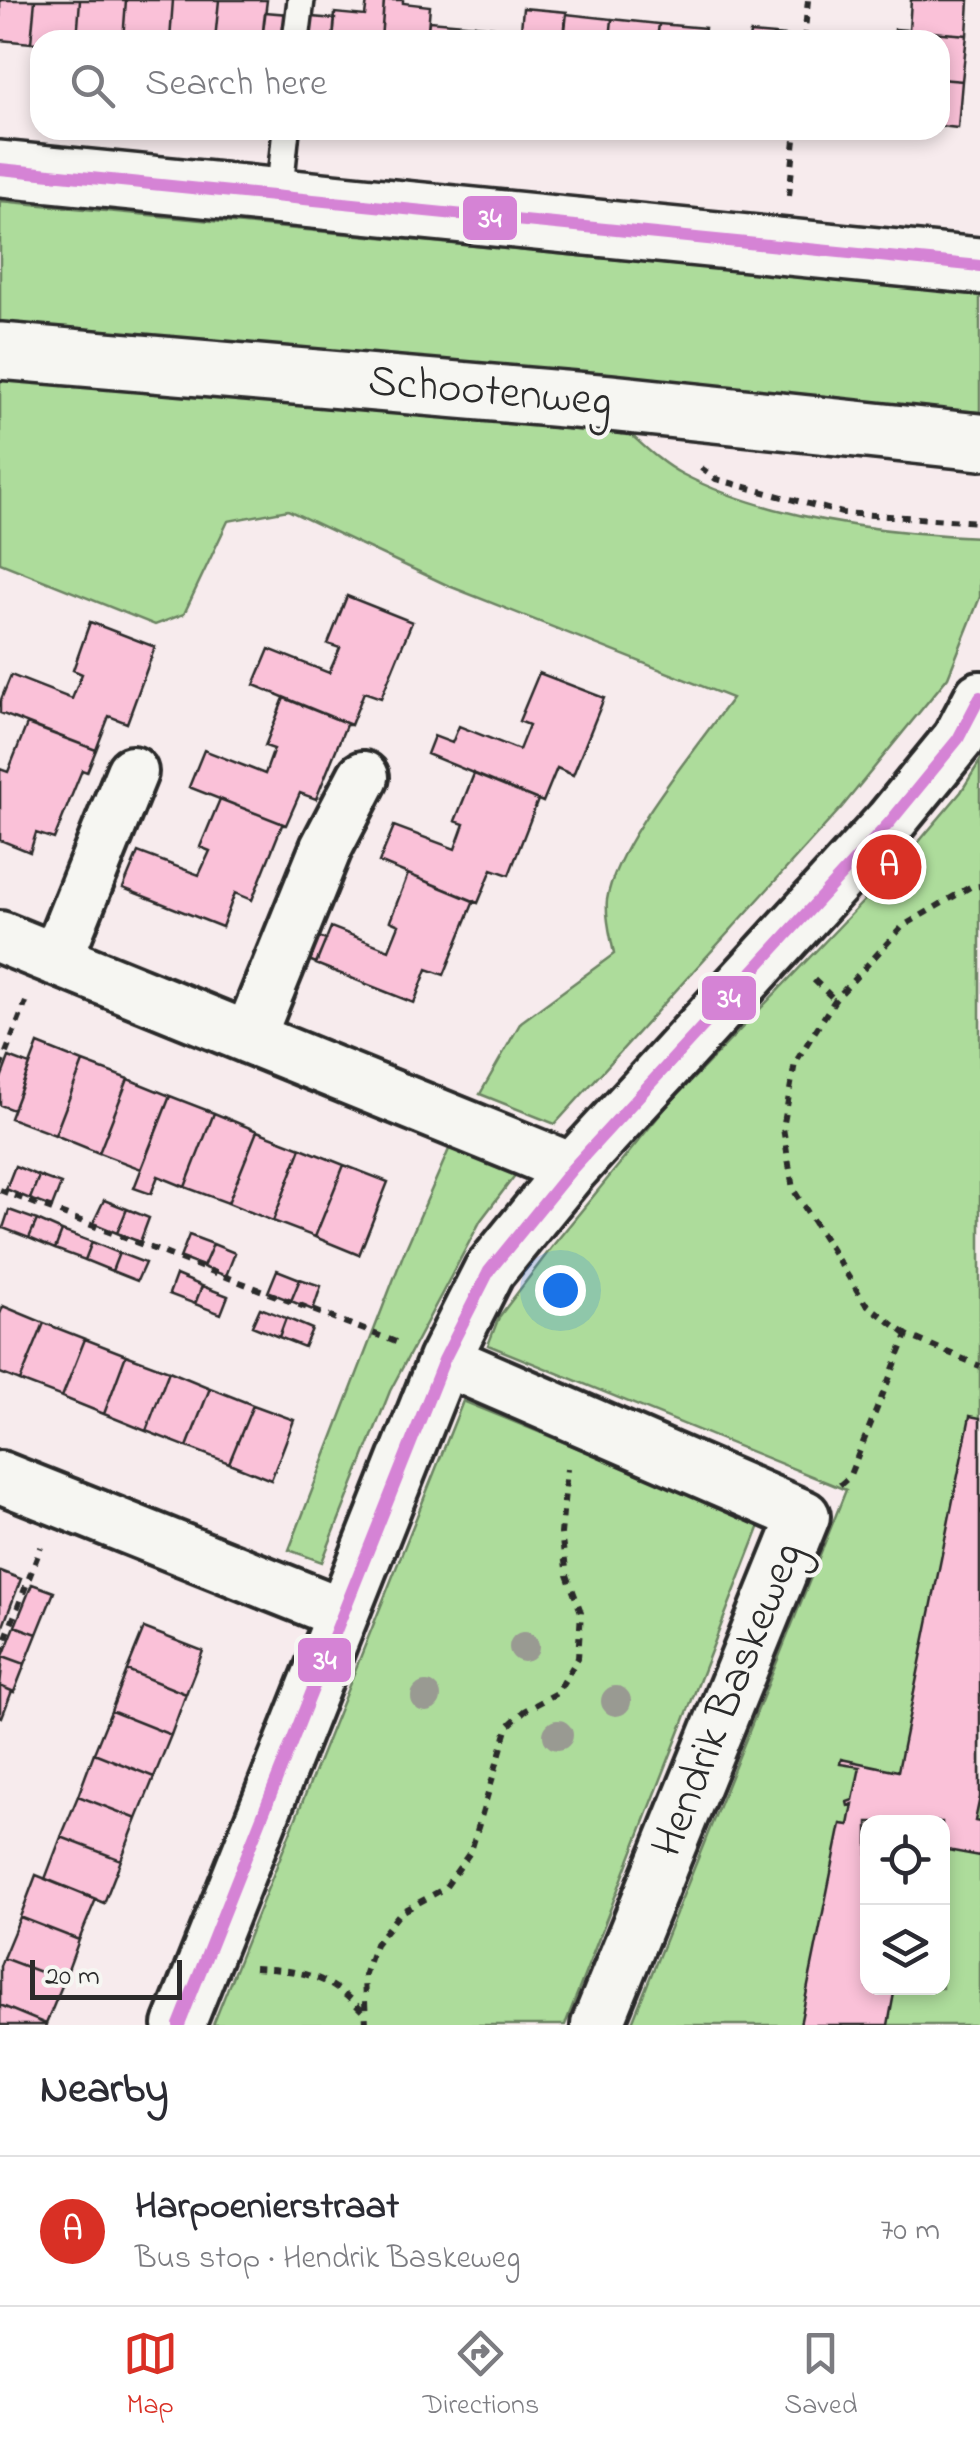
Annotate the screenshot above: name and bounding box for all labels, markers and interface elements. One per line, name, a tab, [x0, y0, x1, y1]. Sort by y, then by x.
search box	[30, 30, 950, 140]
text: Search here	[145, 57, 327, 113]
icon: search	[65, 58, 120, 113]
line badge: 34	[461, 194, 519, 242]
text: 34	[477, 200, 502, 241]
street label: Schootenweg	[365, 349, 615, 438]
pin: A	[856, 830, 922, 904]
line badge: 34	[700, 974, 758, 1022]
text: 34	[716, 980, 741, 1021]
your location	[535, 1265, 586, 1316]
street label: Hendrik Baskeweg	[636, 1533, 823, 1868]
line badge: 34	[296, 1636, 353, 1684]
text: 34	[312, 1642, 337, 1683]
map controls	[860, 1815, 950, 1995]
button: locate	[860, 1815, 950, 1905]
button: layers	[860, 1905, 950, 1995]
scale bar	[30, 1955, 182, 2000]
text: 20 m	[45, 1957, 100, 1998]
text: Nearby	[40, 2060, 168, 2121]
text: Harpoenierstraat	[135, 2180, 399, 2236]
text: A	[63, 2208, 82, 2255]
text: 70 m	[880, 2208, 940, 2255]
text: Bus stop · Hendrik Baskeweg	[135, 2236, 521, 2283]
tab: Map	[123, 2326, 178, 2427]
tab: Directions	[423, 2326, 539, 2427]
tab: Saved	[784, 2326, 857, 2427]

